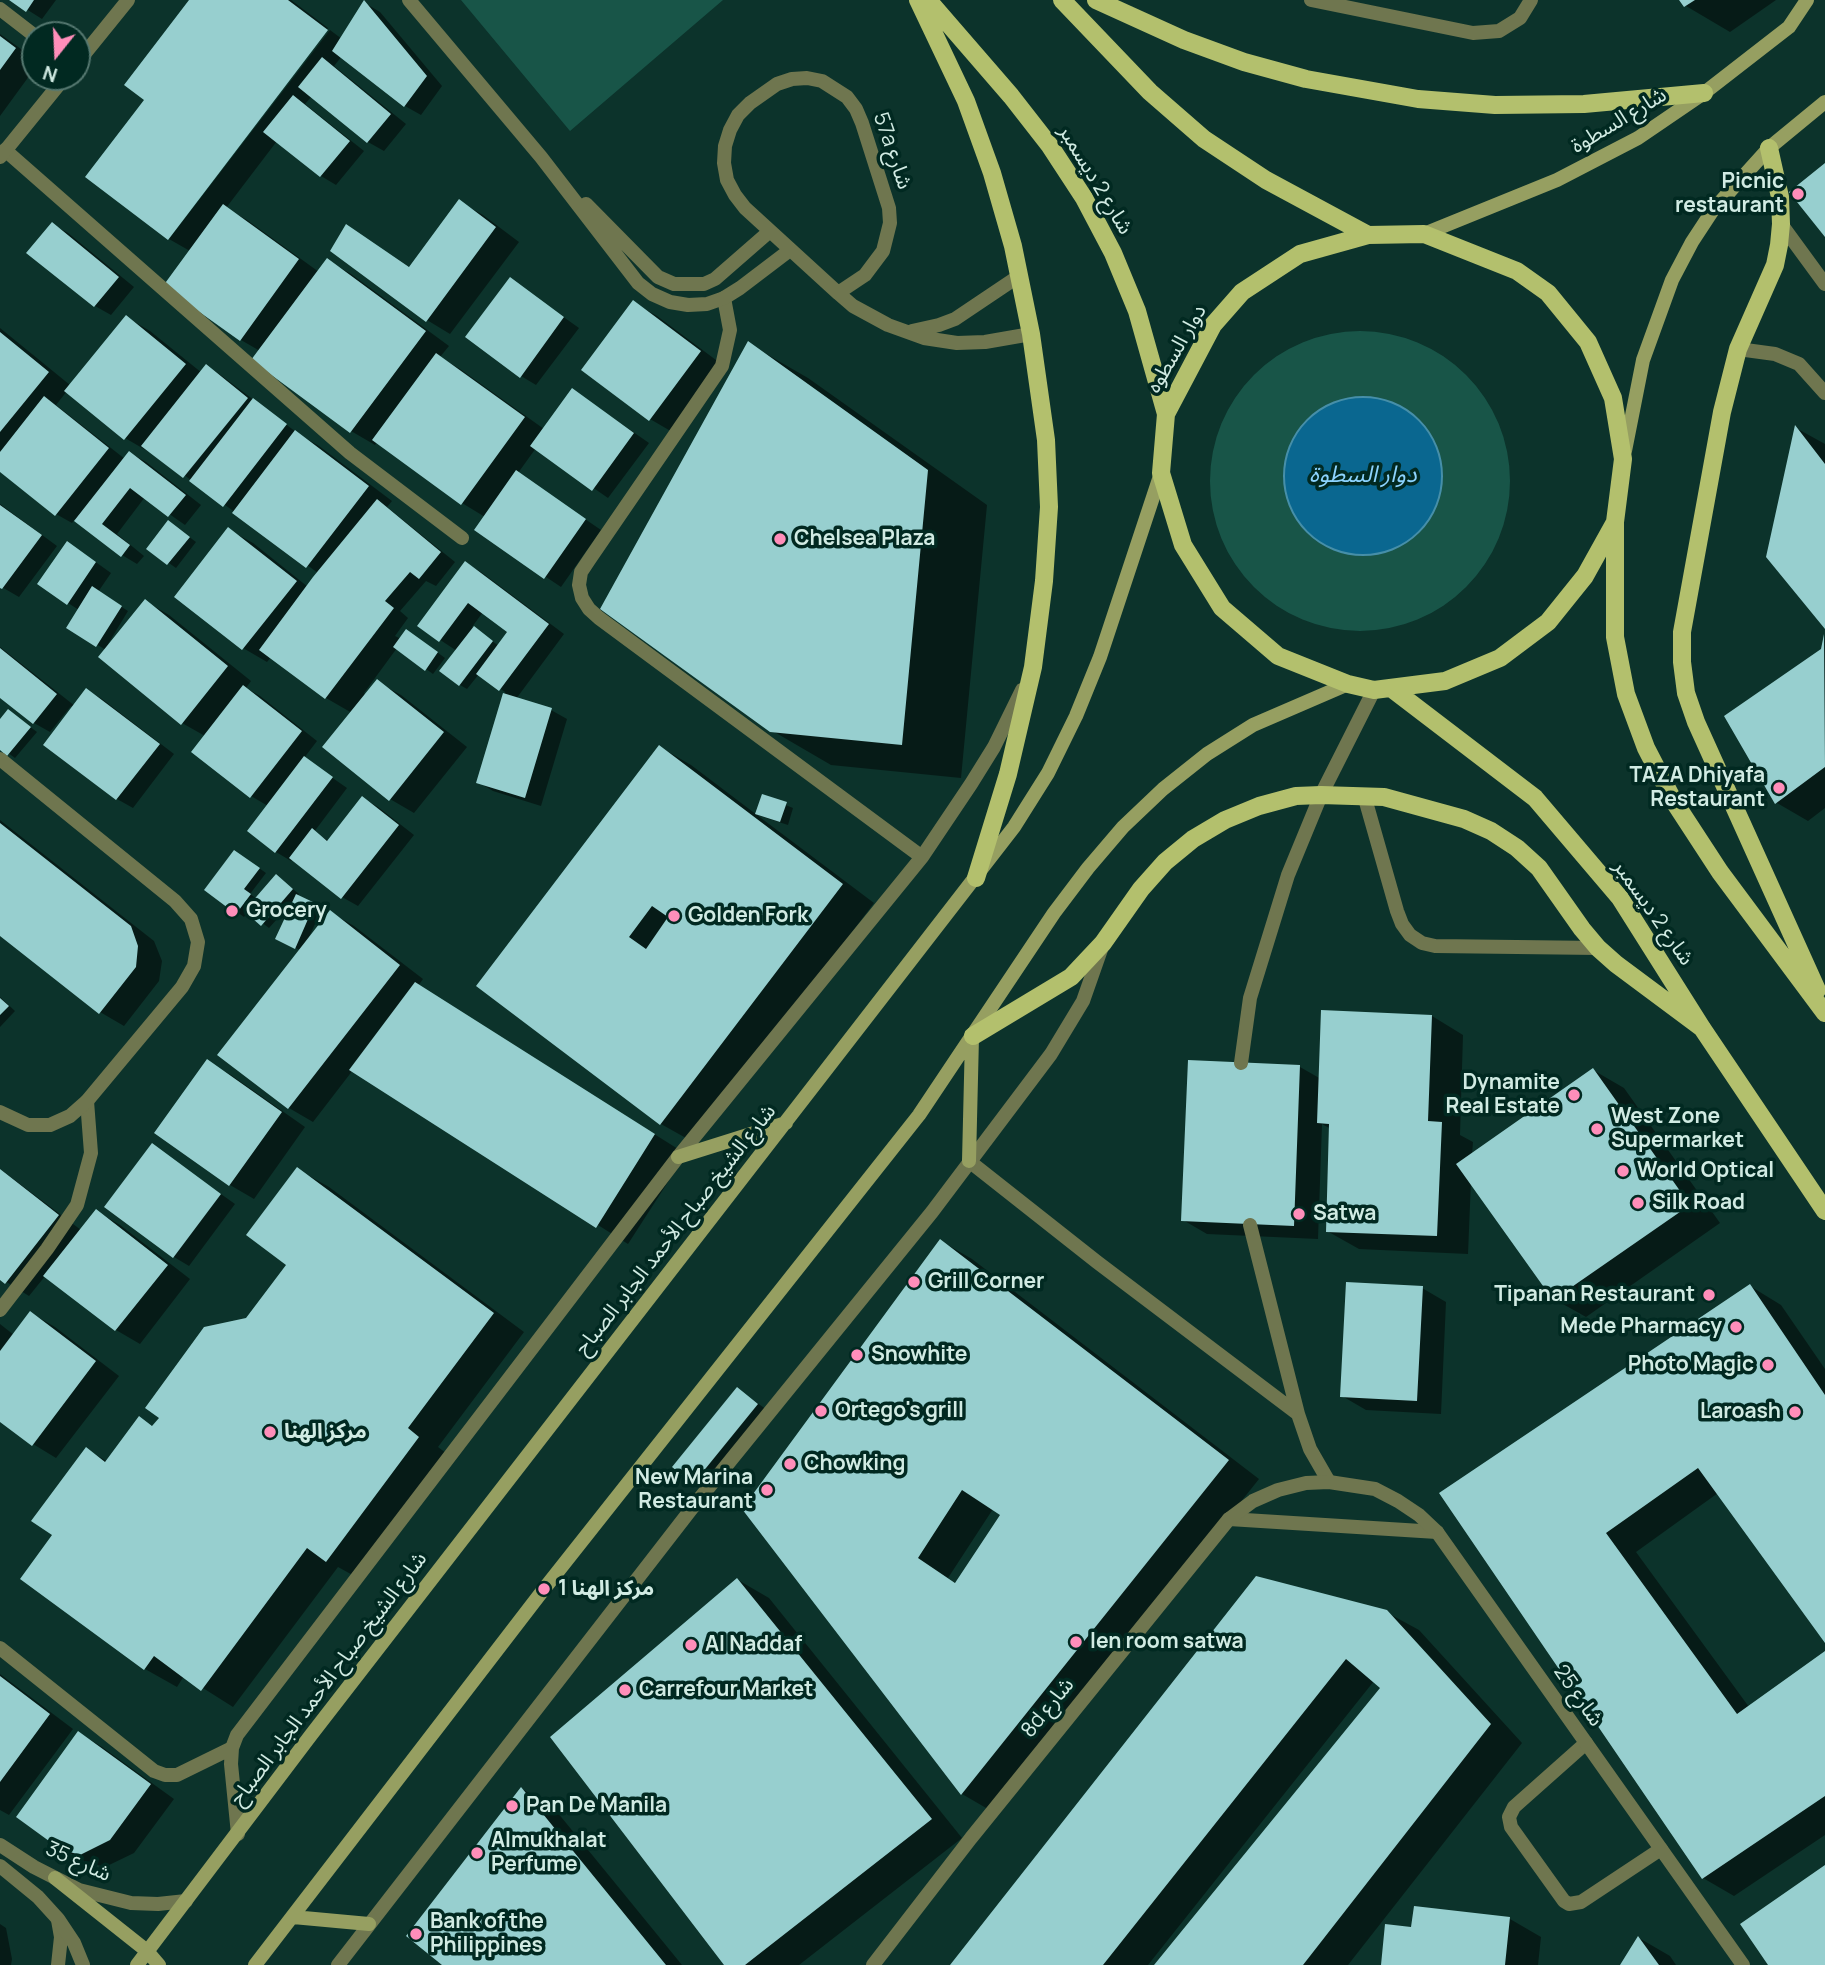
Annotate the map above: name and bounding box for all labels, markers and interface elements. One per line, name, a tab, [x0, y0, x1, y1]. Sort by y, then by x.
north arrow	[21, 21, 91, 91]
text: N	[40, 60, 61, 89]
street label: شارع السطوة	[1567, 83, 1671, 159]
street label: 57a شارع	[867, 109, 917, 193]
street label: شارع 2 ديسمبر	[1052, 121, 1138, 239]
place label: Picnic restaurant	[1675, 169, 1784, 219]
marker: Picnic restaurant	[1790, 186, 1806, 202]
street label: دوار السطوه	[1142, 300, 1212, 398]
water label: دوار السطوة	[1309, 462, 1417, 490]
place label: Chelsea Plaza	[794, 526, 935, 552]
marker: Chelsea Plaza	[772, 531, 788, 547]
place label: TAZA Dhiyafa Restaurant	[1630, 763, 1765, 813]
marker: TAZA Dhiyafa Restaurant	[1771, 780, 1787, 796]
street label: شارع 2 ديسمبر	[1607, 855, 1699, 971]
place label: Grocery	[246, 898, 327, 924]
marker: Grocery	[224, 903, 240, 919]
place label: Golden Fork	[688, 903, 808, 929]
marker: Golden Fork	[666, 908, 682, 924]
place label: Dynamite Real Estate	[1446, 1070, 1560, 1120]
marker: Dynamite Real Estate	[1566, 1087, 1582, 1103]
street label: شارع الشيخ صباح الأحمد الجابر الصباح	[570, 1100, 782, 1360]
place label: West Zone Supermarket	[1611, 1104, 1744, 1154]
marker: West Zone Supermarket	[1589, 1121, 1605, 1137]
place label: World Optical	[1637, 1158, 1774, 1184]
marker: World Optical	[1615, 1163, 1631, 1179]
place label: Silk Road	[1652, 1190, 1745, 1216]
marker: Silk Road	[1630, 1195, 1646, 1211]
place label: Satwa	[1313, 1201, 1376, 1227]
marker: Satwa	[1291, 1206, 1307, 1222]
place label: Grill Corner	[928, 1269, 1044, 1295]
marker: Grill Corner	[906, 1274, 922, 1290]
place label: Tipanan Restaurant	[1494, 1282, 1695, 1308]
marker: Tipanan Restaurant	[1701, 1287, 1717, 1303]
place label: Mede Pharmacy	[1560, 1314, 1722, 1340]
marker: Mede Pharmacy	[1728, 1319, 1744, 1335]
place label: Snowhite	[871, 1342, 967, 1368]
marker: Snowhite	[849, 1347, 865, 1363]
place label: Photo Magic	[1628, 1352, 1754, 1378]
marker: Photo Magic	[1760, 1357, 1776, 1373]
place label: Ortego's grill	[835, 1398, 964, 1424]
place label: Laroash	[1700, 1399, 1781, 1425]
marker: Ortego's grill	[813, 1403, 829, 1419]
marker: Laroash	[1787, 1404, 1803, 1420]
place label: مركز الهنا	[284, 1419, 367, 1445]
marker: مركز الهنا	[262, 1424, 278, 1440]
place label: Chowking	[804, 1451, 905, 1477]
marker: Chowking	[782, 1456, 798, 1472]
place label: New Marina Restaurant	[635, 1465, 753, 1515]
marker: New Marina Restaurant	[759, 1482, 775, 1498]
street label: شارع الشيخ صباح الأحمد الجابر الصباح	[225, 1547, 433, 1811]
place label: مركز الهنا 1	[558, 1576, 654, 1602]
marker: مركز الهنا 1	[536, 1581, 552, 1597]
place label: len room satwa	[1090, 1629, 1244, 1655]
place label: Al Naddaf	[705, 1632, 802, 1658]
marker: len room satwa	[1068, 1634, 1084, 1650]
marker: Al Naddaf	[683, 1637, 699, 1653]
street label: شارع 25	[1548, 1660, 1608, 1732]
street label: 8d شارع	[1016, 1673, 1080, 1743]
place label: Carrefour Market	[639, 1677, 813, 1703]
marker: Carrefour Market	[617, 1682, 633, 1698]
place label: Pan De Manila	[526, 1793, 667, 1819]
marker: Pan De Manila	[504, 1798, 520, 1814]
place label: Almukhalat Perfume	[491, 1828, 607, 1878]
street label: شارع 35	[41, 1836, 115, 1888]
marker: Almukhalat Perfume	[469, 1845, 485, 1861]
place label: Bank of the Philippines	[430, 1909, 544, 1959]
marker: Bank of the Philippines	[408, 1926, 424, 1942]

